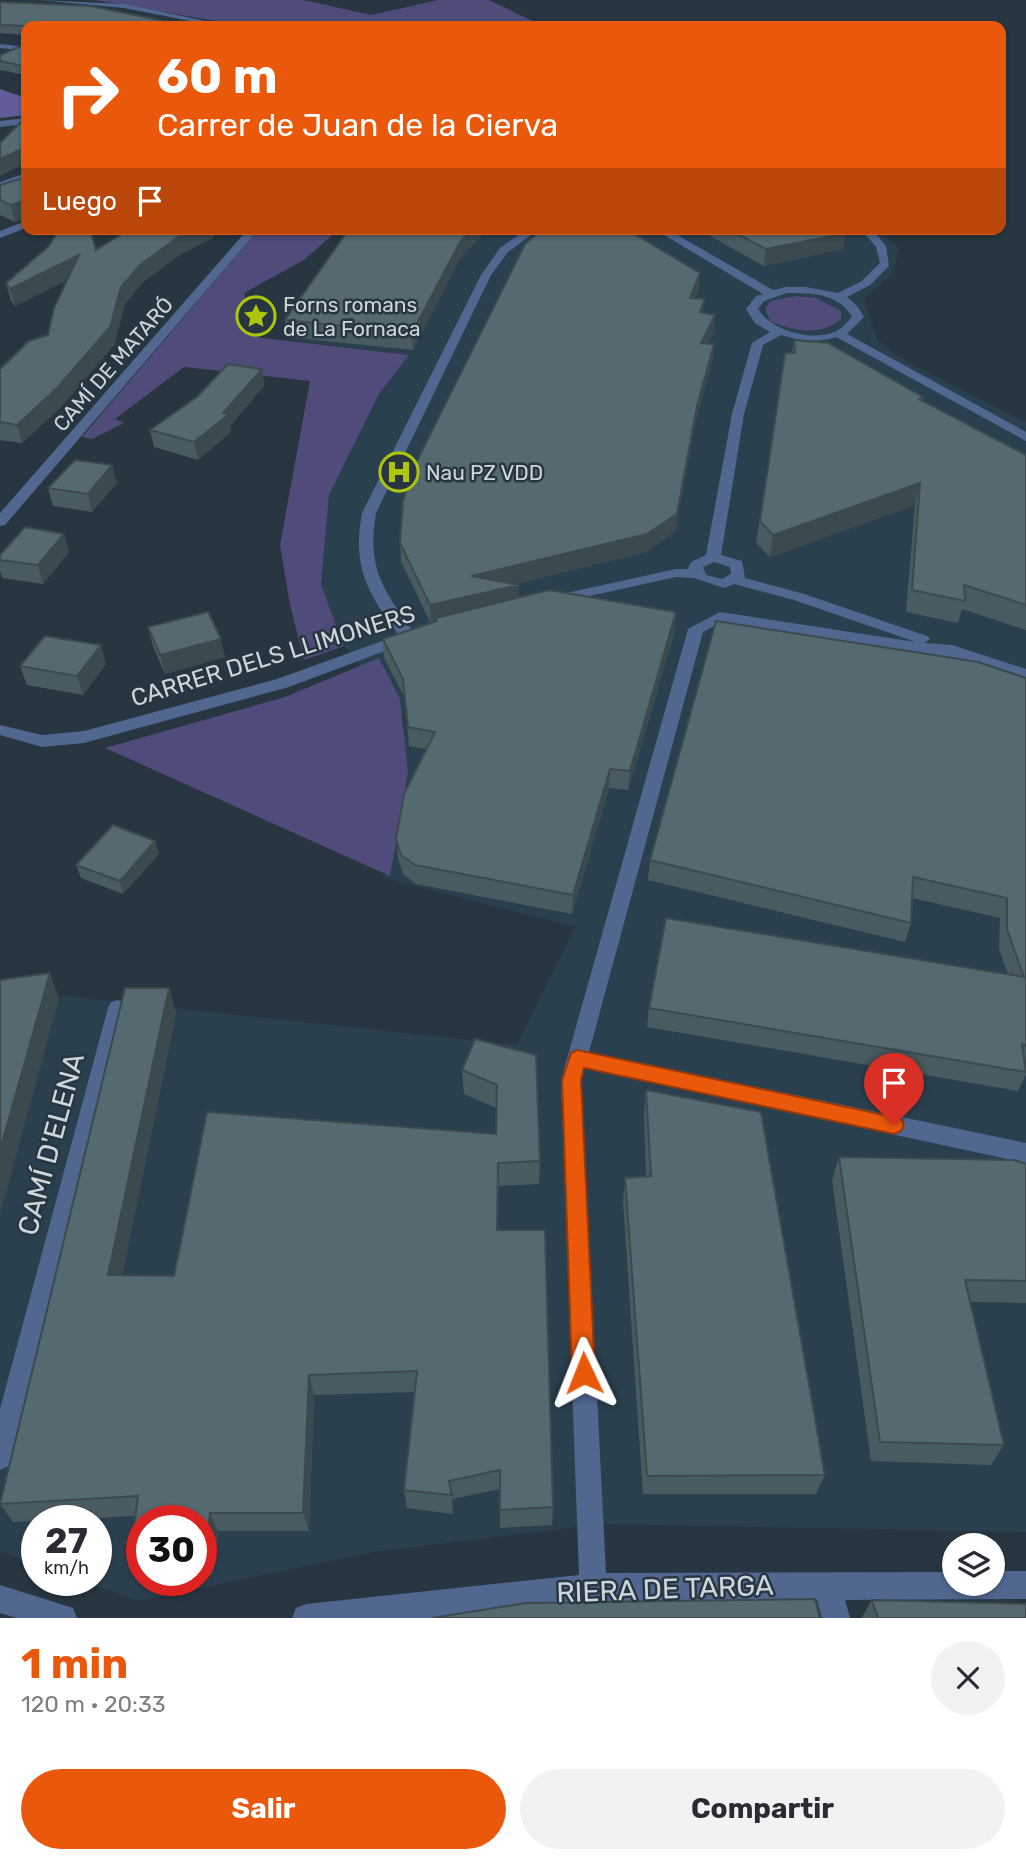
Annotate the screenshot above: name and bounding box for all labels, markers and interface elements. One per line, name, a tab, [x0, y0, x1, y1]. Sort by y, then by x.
text: 60 m	[157, 47, 278, 105]
icon: right	[42, 49, 133, 140]
text: Carrer de Juan de la Cierva	[157, 106, 558, 144]
icon: arrive	[131, 182, 169, 220]
text: Luego	[42, 186, 117, 217]
street label: CAMÍ DE MATARÓ	[48, 292, 178, 436]
place label: Forns romans de La Fornaca	[283, 292, 421, 341]
place icon: Forns romans de La Fornaca	[235, 295, 277, 337]
hospital icon: Nau PZ VDD	[378, 451, 420, 493]
place label: Nau PZ VDD	[426, 460, 543, 485]
street label: CARRER DELS LLIMONERS	[128, 599, 418, 713]
street label: CAMÍ D'ELENA	[11, 1049, 91, 1239]
pin	[864, 1053, 924, 1125]
icon: arrive	[875, 1064, 913, 1102]
position arrow	[547, 1336, 621, 1410]
speed limit sign: 30	[126, 1505, 217, 1596]
text: 27	[45, 1520, 88, 1562]
map controls	[942, 1533, 1005, 1596]
button: layers	[942, 1533, 1005, 1596]
text: km/h	[44, 1557, 89, 1579]
street label: RIERA DE TARGA	[556, 1569, 774, 1609]
text: 1 min	[21, 1639, 128, 1689]
button: close	[931, 1641, 1005, 1715]
text: 120 m · 20:33	[21, 1690, 166, 1718]
button: Salir	[21, 1769, 506, 1849]
button: Compartir	[520, 1769, 1005, 1849]

